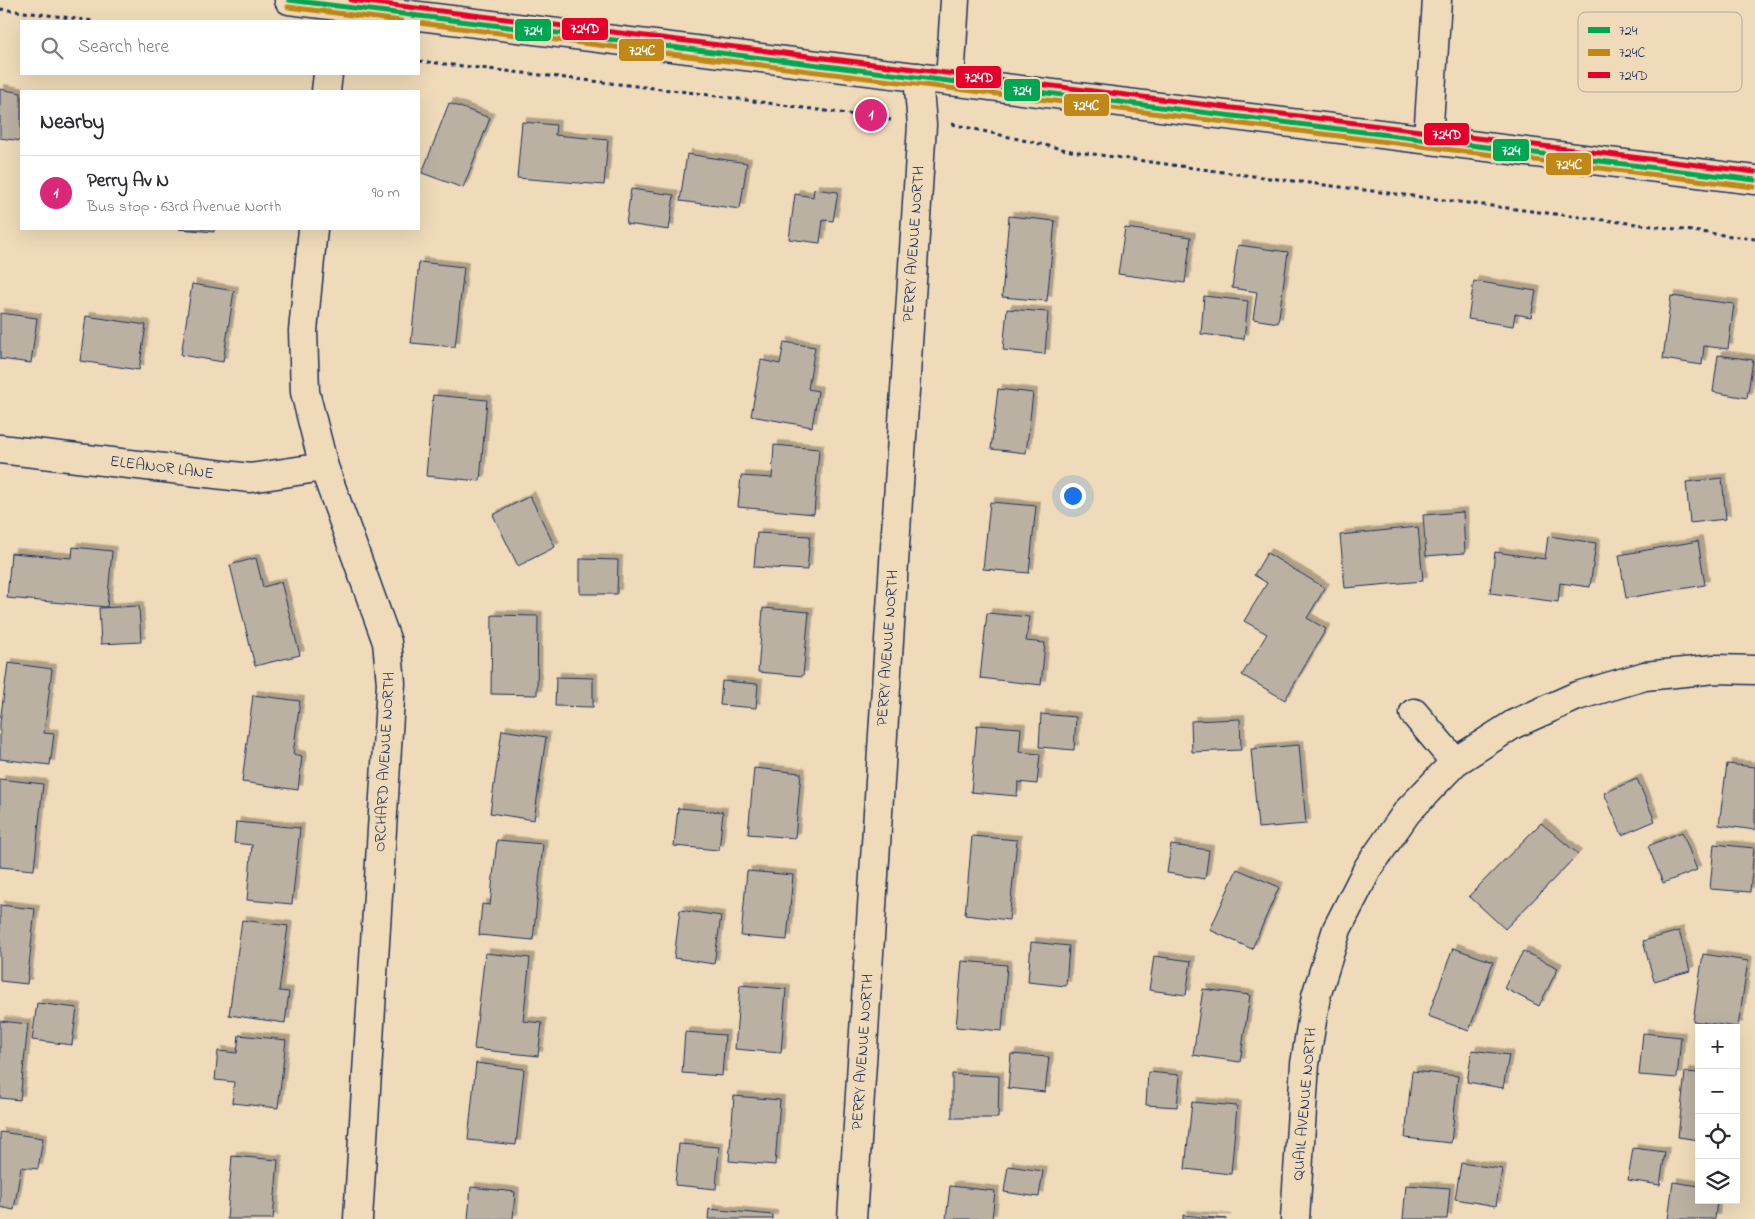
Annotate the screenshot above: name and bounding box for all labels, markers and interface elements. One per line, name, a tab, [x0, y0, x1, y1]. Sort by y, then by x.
legend	[1578, 12, 1742, 92]
line badge: 724D	[561, 17, 609, 41]
line badge: 724	[514, 18, 552, 42]
text: 724D	[571, 19, 599, 40]
search box	[20, 20, 420, 75]
text: 724	[524, 21, 542, 42]
text: 724	[1619, 21, 1638, 42]
icon: search	[38, 34, 66, 62]
text: Search here	[78, 34, 169, 61]
line badge: 724C	[618, 38, 665, 62]
text: 724C	[629, 41, 655, 62]
text: 724C	[1619, 43, 1645, 64]
line badge: 724D	[955, 65, 1002, 89]
text: 724D	[1619, 66, 1648, 87]
text: 724D	[965, 68, 993, 89]
line badge: 724	[1003, 78, 1041, 102]
text: 724	[1013, 81, 1031, 102]
line badge: 724C	[1063, 93, 1110, 117]
pin: 1	[855, 96, 887, 134]
text: 724C	[1073, 96, 1099, 117]
text: Nearby	[40, 108, 104, 138]
line badge: 724D	[1423, 122, 1470, 146]
text: 724D	[1433, 125, 1461, 146]
line badge: 724	[1492, 138, 1530, 162]
text: 724	[1502, 141, 1520, 162]
line badge: 724C	[1545, 152, 1592, 176]
text: 724C	[1556, 155, 1582, 176]
street label: PERRY AVENUE NORTH	[897, 165, 931, 323]
text: Perry Av N	[87, 168, 169, 195]
text: 1	[53, 181, 59, 205]
text: 90 m	[372, 181, 400, 205]
text: Bus stop · 63rd Avenue North	[87, 195, 281, 219]
street label: ELEANOR LANE	[109, 450, 215, 486]
your location	[1060, 483, 1086, 509]
street label: PERRY AVENUE NORTH	[871, 569, 905, 727]
street label: ORCHARD AVENUE NORTH	[368, 671, 402, 853]
street label: PERRY AVENUE NORTH	[846, 973, 880, 1131]
map controls	[1695, 1024, 1740, 1204]
button: +	[1695, 1024, 1740, 1069]
street label: QUAIL AVENUE NORTH	[1286, 1027, 1324, 1181]
button: −	[1695, 1069, 1740, 1114]
button: locate	[1695, 1114, 1740, 1159]
button: layers	[1695, 1159, 1740, 1204]

